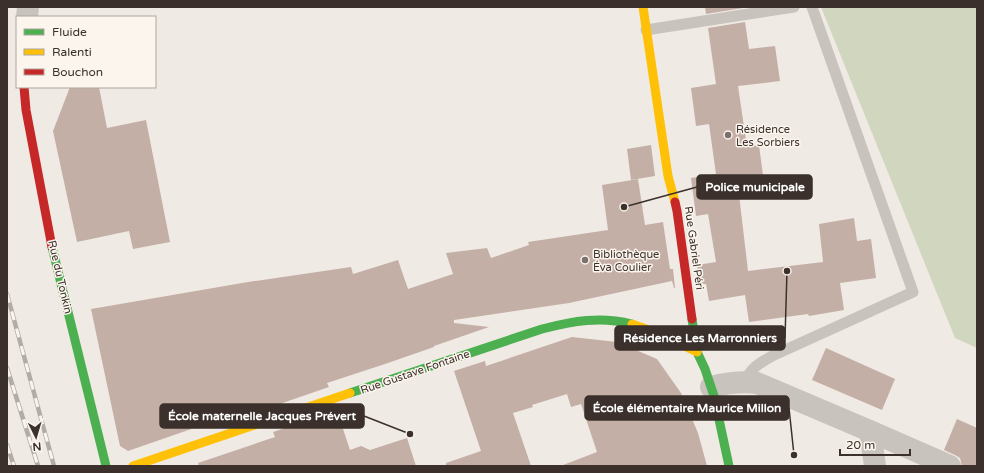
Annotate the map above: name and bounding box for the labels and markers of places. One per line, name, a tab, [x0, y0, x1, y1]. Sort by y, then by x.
place label: Résidence Les Sorbiers	[736, 123, 800, 149]
marker: Résidence Les Sorbiers	[723, 130, 733, 140]
callout: Police municipale	[697, 175, 812, 199]
place label: Bibliothèque Éva Coulier	[593, 248, 659, 274]
marker: Bibliothèque Éva Coulier	[580, 255, 590, 265]
callout: Résidence Les Marronniers	[615, 326, 785, 350]
callout: École élémentaire Maurice Millon	[585, 396, 789, 420]
callout: École maternelle Jacques Prévert	[160, 404, 364, 428]

